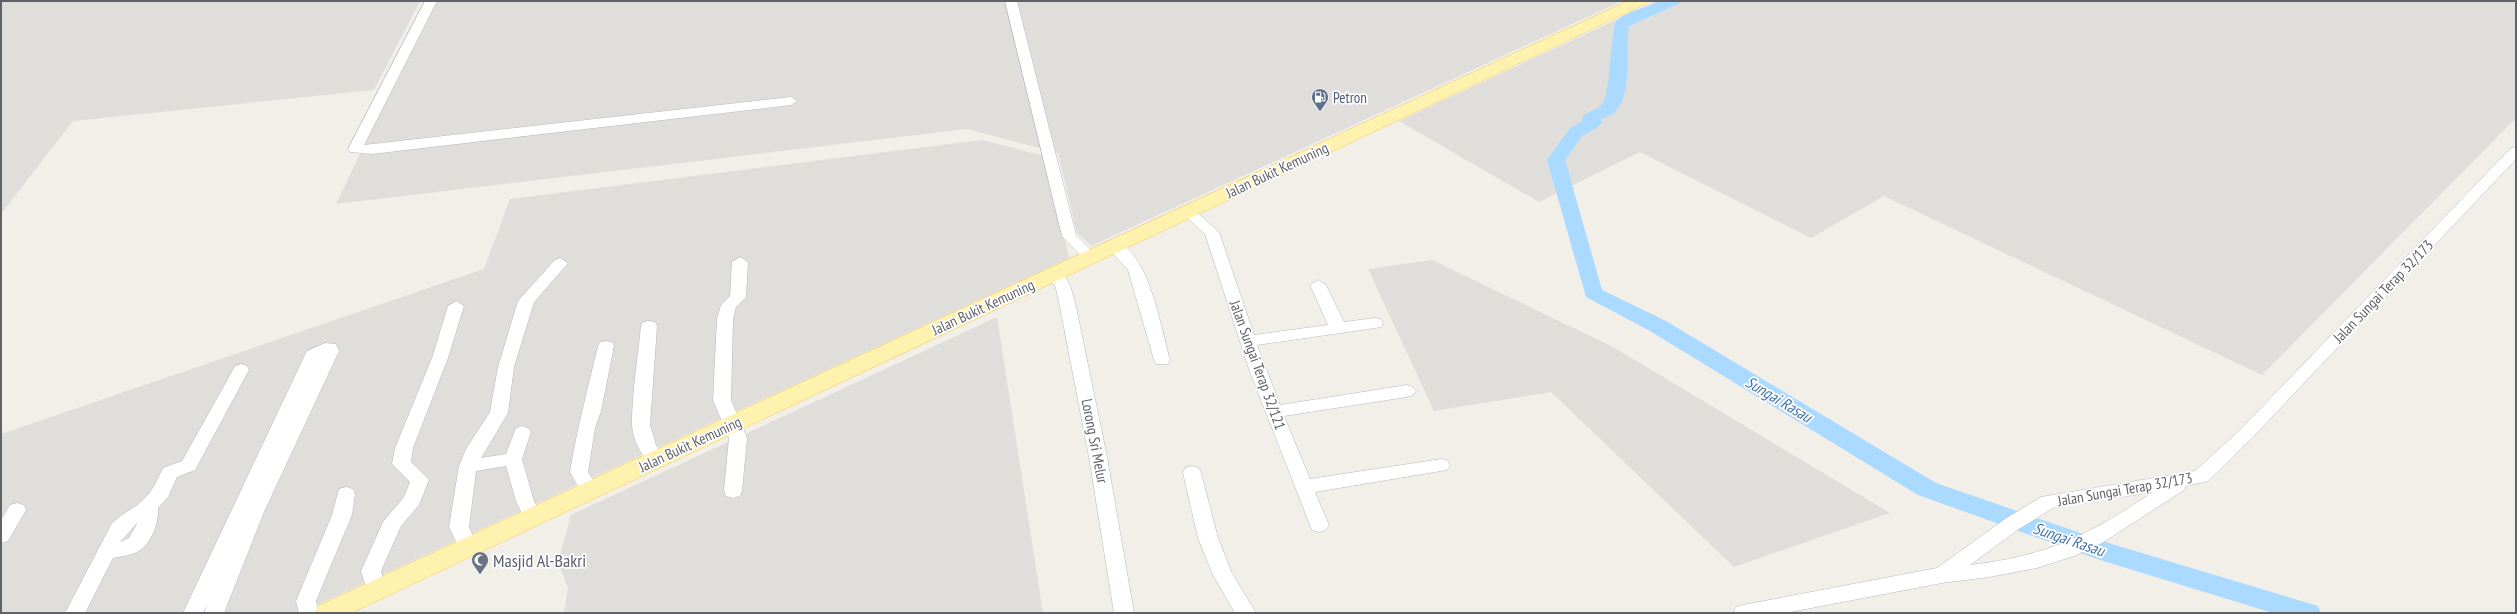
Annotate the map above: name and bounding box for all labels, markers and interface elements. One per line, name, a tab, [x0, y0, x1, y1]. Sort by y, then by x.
fuel station icon: Petron	[1310, 87, 1330, 112]
place label: Petron	[1333, 88, 1367, 107]
street label: Jalan Bukit Kemuning	[1222, 138, 1331, 202]
street label: Jalan Sungai Terap 32/173	[2328, 235, 2437, 347]
street label: Jalan Bukit Kemuning	[928, 275, 1037, 339]
street label: Jalan Sungai Terap 32/121	[1225, 297, 1290, 432]
water label: Sungai Rasau	[1742, 371, 1817, 427]
street label: Lorong Sri Melur	[1077, 397, 1113, 486]
street label: Jalan Bukit Kemuning	[635, 412, 744, 476]
street label: Jalan Sungai Terap 32/173	[2055, 468, 2194, 510]
water label: Sungai Rasau	[2031, 518, 2108, 561]
place label: Masjid Al-Bakri	[493, 549, 586, 572]
mosque icon: Masjid Al-Bakri	[470, 550, 490, 575]

